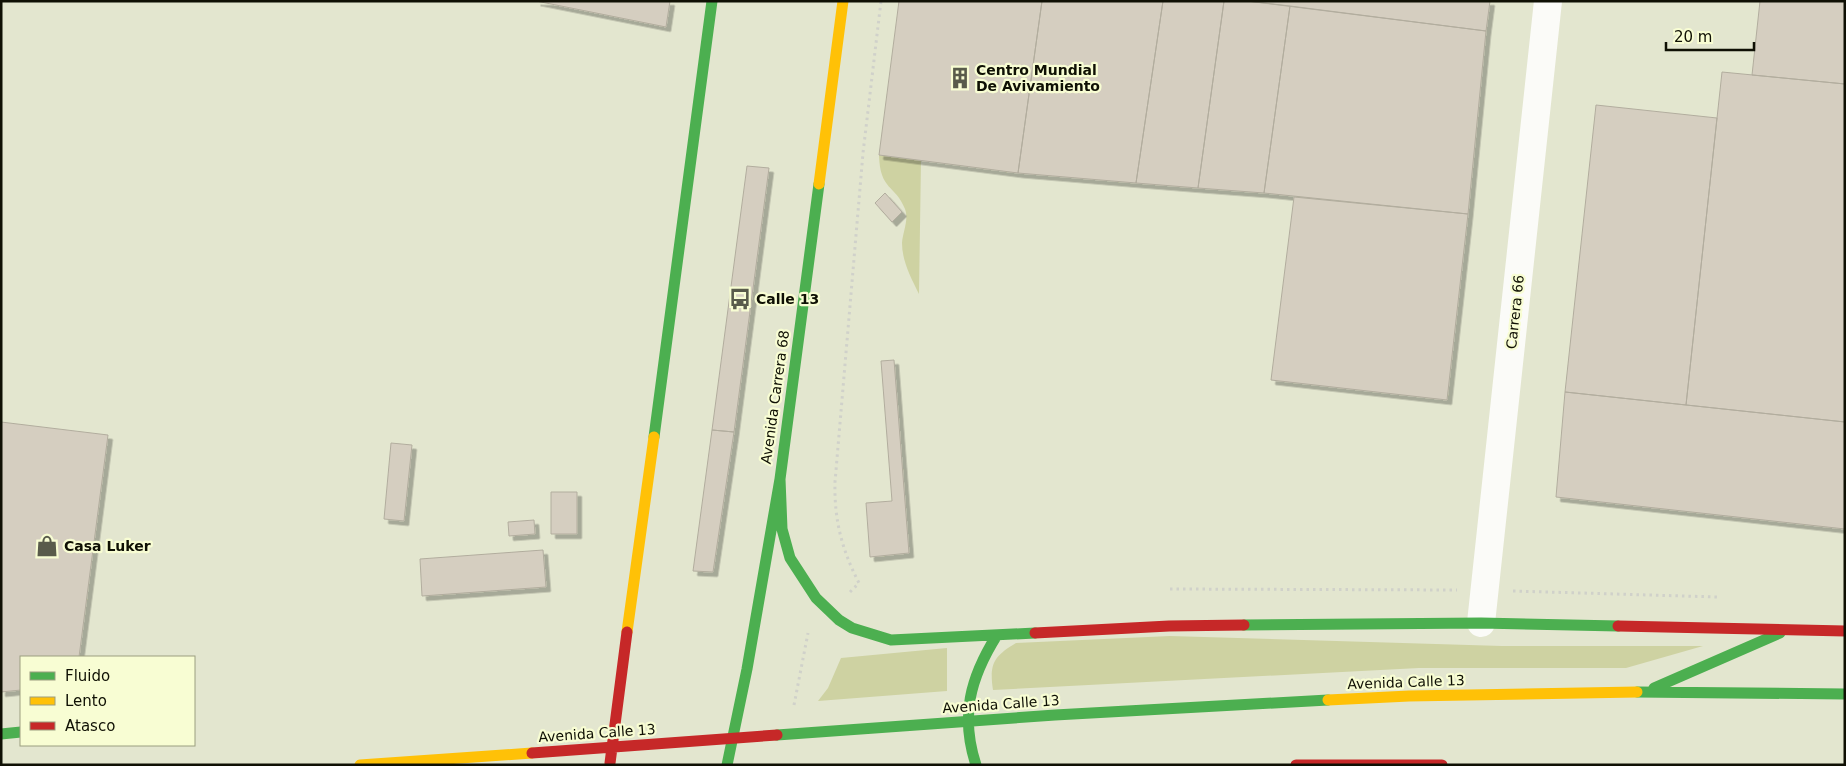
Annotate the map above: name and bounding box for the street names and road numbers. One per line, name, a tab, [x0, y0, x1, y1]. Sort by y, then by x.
street label: Carrera 66	[1503, 274, 1527, 350]
street label: Avenida Carrera 68	[758, 329, 792, 465]
street label: Avenida Calle 13	[1347, 672, 1465, 692]
street label: Avenida Calle 13	[942, 692, 1060, 716]
street label: Avenida Calle 13	[538, 721, 656, 745]

